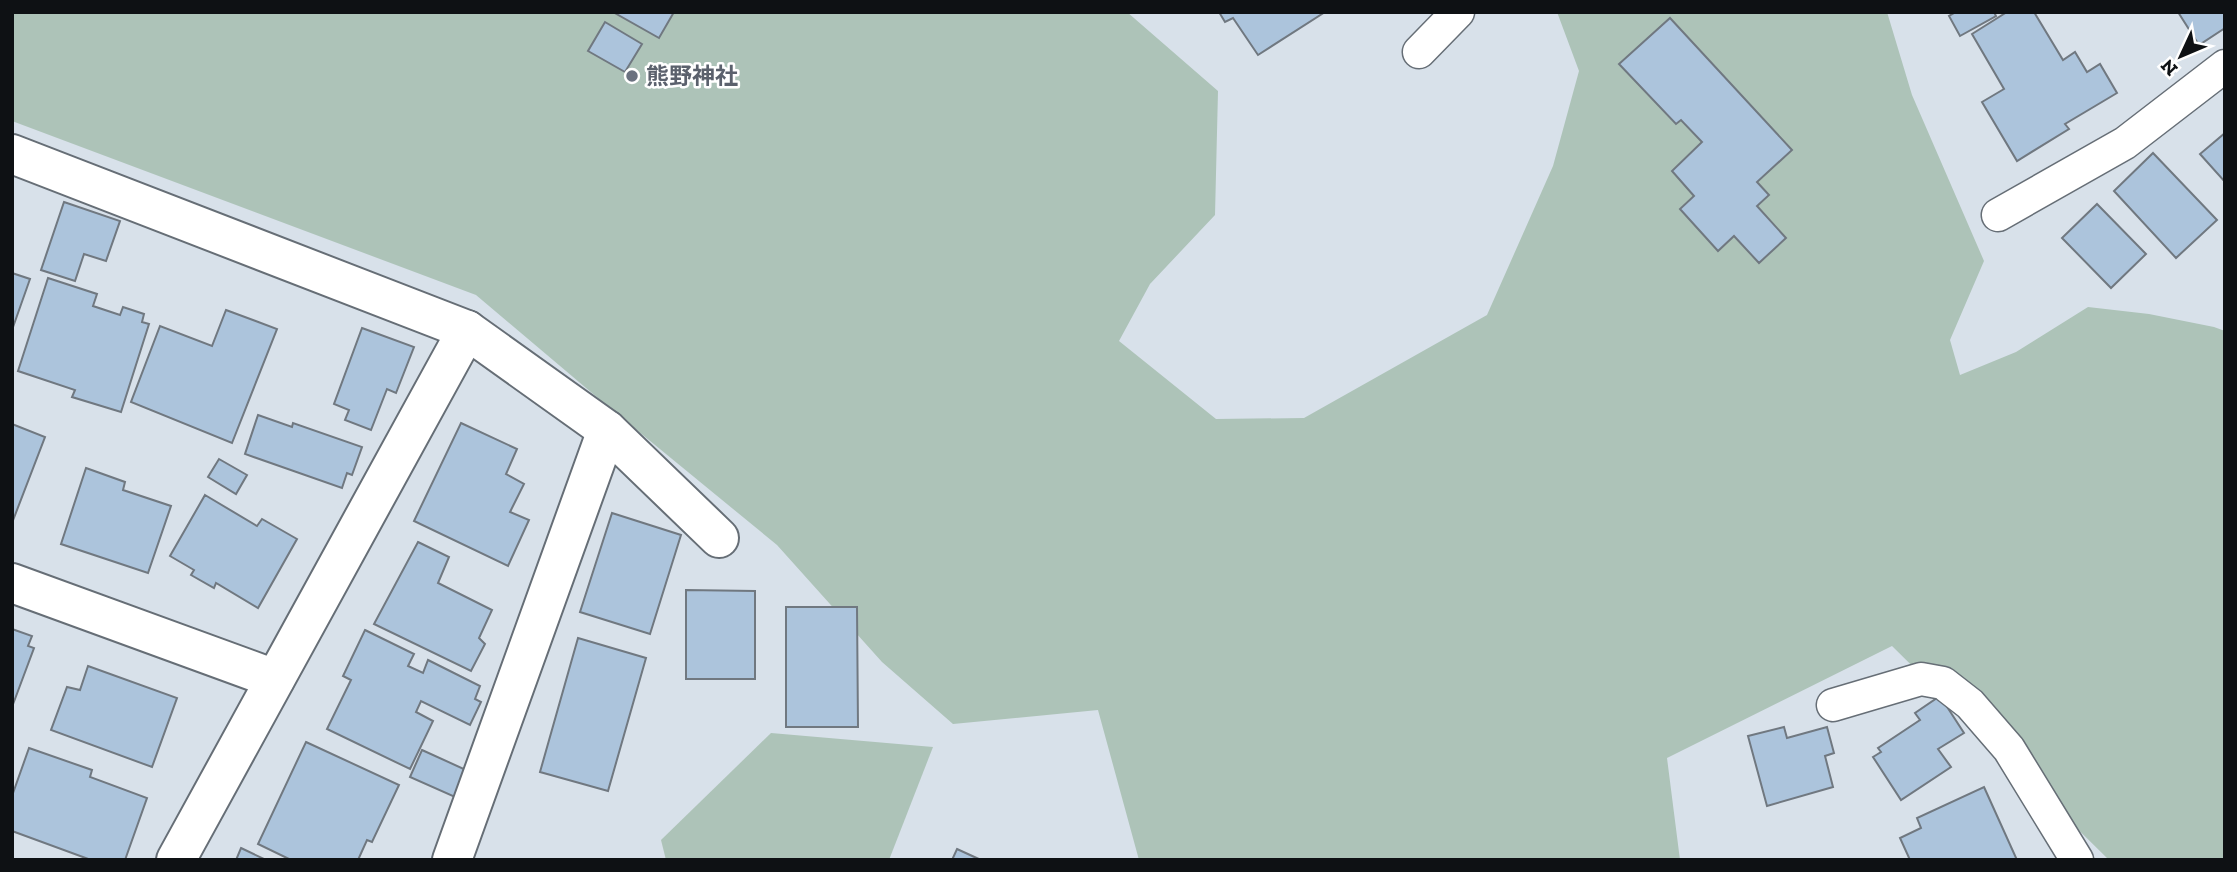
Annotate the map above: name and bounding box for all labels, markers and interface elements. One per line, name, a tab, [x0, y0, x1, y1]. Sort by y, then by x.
north arrow	[2146, 21, 2216, 91]
text: N	[2156, 54, 2182, 81]
place label: 熊野神社	[646, 62, 738, 90]
marker: 熊野神社	[624, 68, 640, 84]

